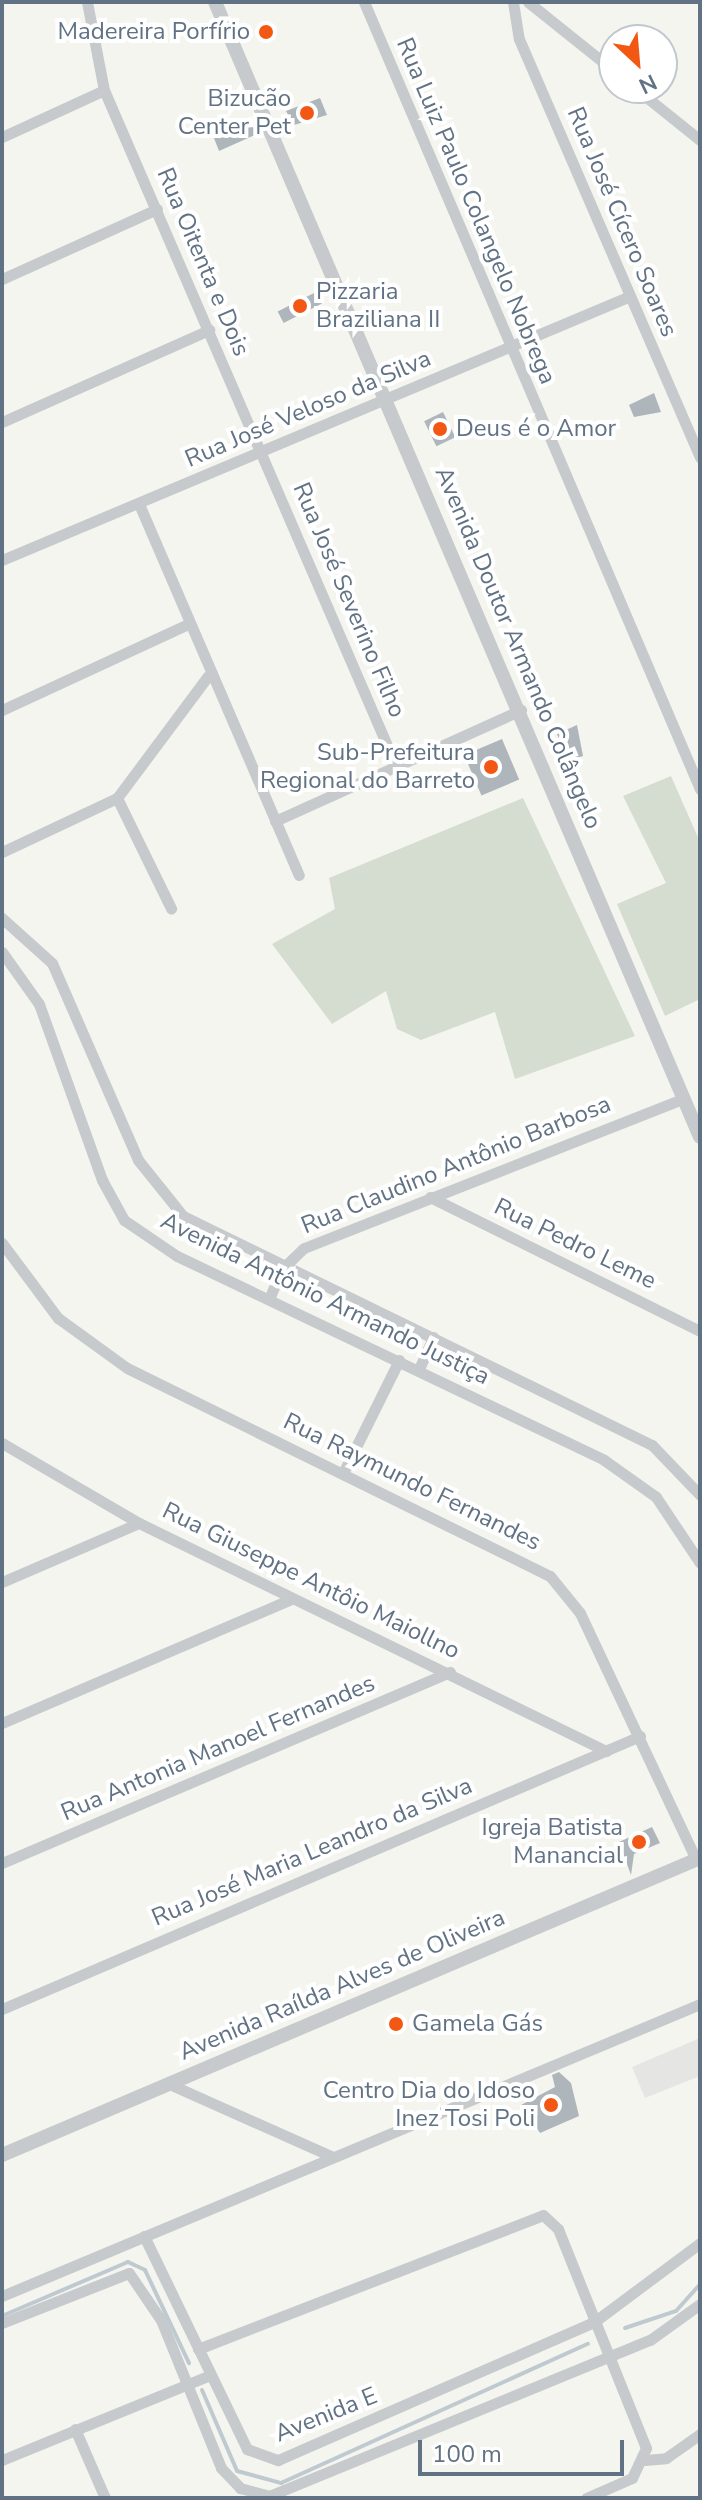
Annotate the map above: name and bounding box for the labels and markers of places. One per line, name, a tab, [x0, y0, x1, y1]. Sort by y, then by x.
place label: Madereira Porfírio	[58, 18, 250, 46]
marker: Madereira Porfírio	[257, 23, 275, 41]
place label: Bizucão Center Pet	[178, 85, 291, 141]
marker: Bizucão Center Pet	[298, 104, 316, 122]
place label: Pizzaria Braziliana II	[316, 278, 440, 334]
marker: Pizzaria Braziliana II	[291, 297, 309, 315]
place label: Deus é o Amor	[456, 415, 616, 443]
marker: Deus é o Amor	[431, 420, 449, 438]
place label: Sub-Prefeitura Regional do Barreto	[260, 739, 475, 795]
marker: Sub-Prefeitura Regional do Barreto	[482, 758, 500, 776]
place label: Igreja Batista Manancial	[482, 1814, 623, 1870]
marker: Igreja Batista Manancial	[630, 1833, 648, 1851]
place label: Gamela Gás	[412, 2010, 543, 2038]
marker: Gamela Gás	[387, 2015, 405, 2033]
place label: Centro Dia do Idoso Inez Tosi Poli	[323, 2077, 535, 2133]
marker: Centro Dia do Idoso Inez Tosi Poli	[542, 2096, 560, 2114]

